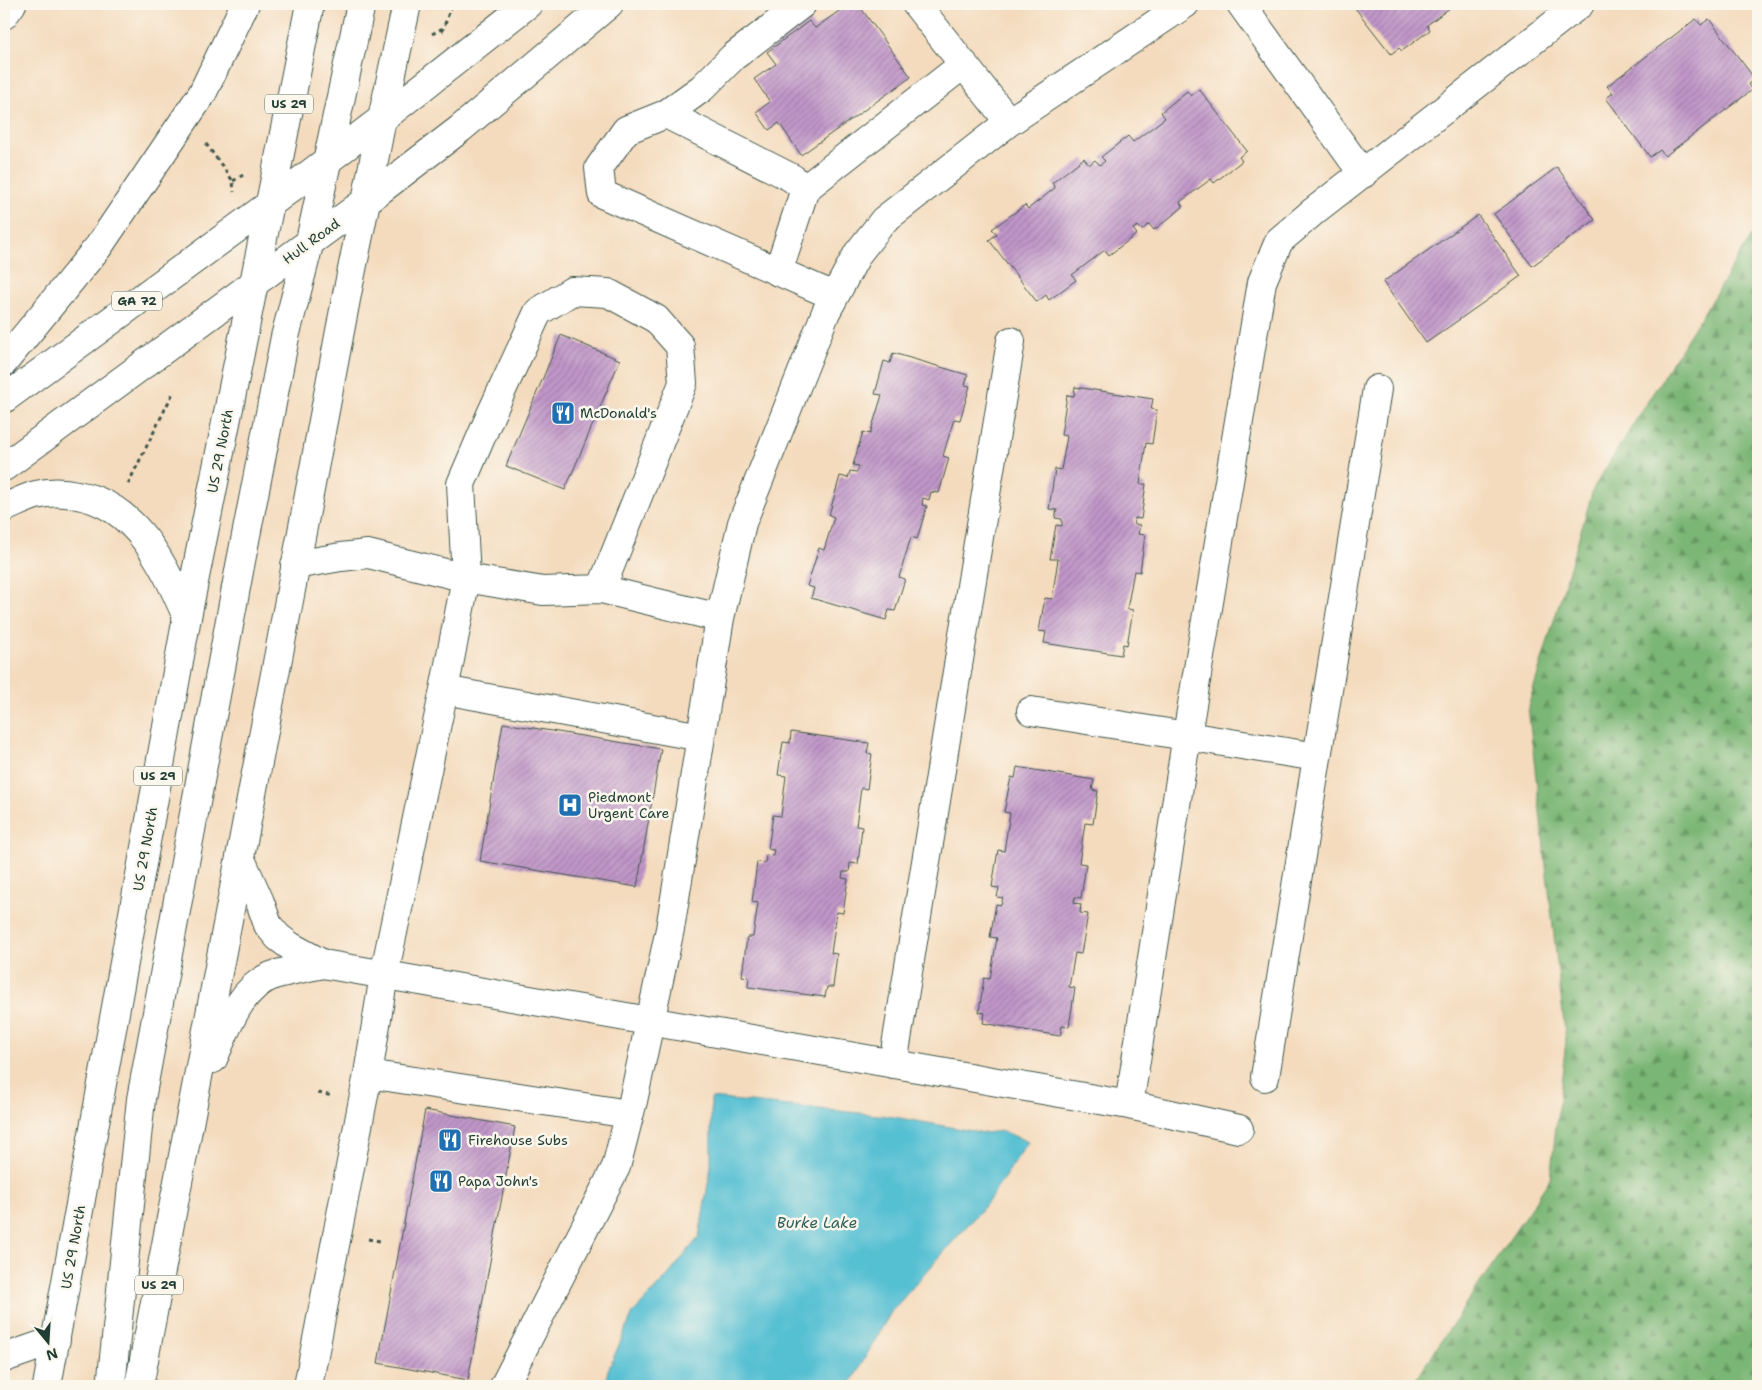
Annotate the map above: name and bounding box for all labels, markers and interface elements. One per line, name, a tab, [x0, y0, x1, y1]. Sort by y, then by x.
road number: US 29	[265, 95, 313, 114]
street label: Hull Road	[279, 214, 343, 268]
road number: GA 72	[112, 292, 162, 310]
restaurant icon: McDonald's	[550, 400, 576, 426]
place label: McDonald's	[580, 404, 657, 422]
street label: US 29 North	[203, 407, 237, 495]
road number: US 29	[134, 766, 182, 786]
place label: Piedmont Urgent Care	[588, 788, 670, 822]
hospital icon: Piedmont Urgent Care	[557, 792, 583, 818]
street label: US 29 North	[129, 805, 161, 893]
restaurant icon: Firehouse Subs	[437, 1127, 463, 1153]
place label: Firehouse Subs	[468, 1131, 568, 1149]
restaurant icon: Papa John's	[428, 1168, 454, 1194]
place label: Papa John's	[458, 1172, 538, 1190]
street label: US 29 North	[57, 1203, 89, 1291]
water label: Burke Lake	[777, 1213, 857, 1233]
road number: US 29	[135, 1276, 183, 1294]
north arrow	[22, 1318, 72, 1368]
text: N	[44, 1344, 60, 1365]

